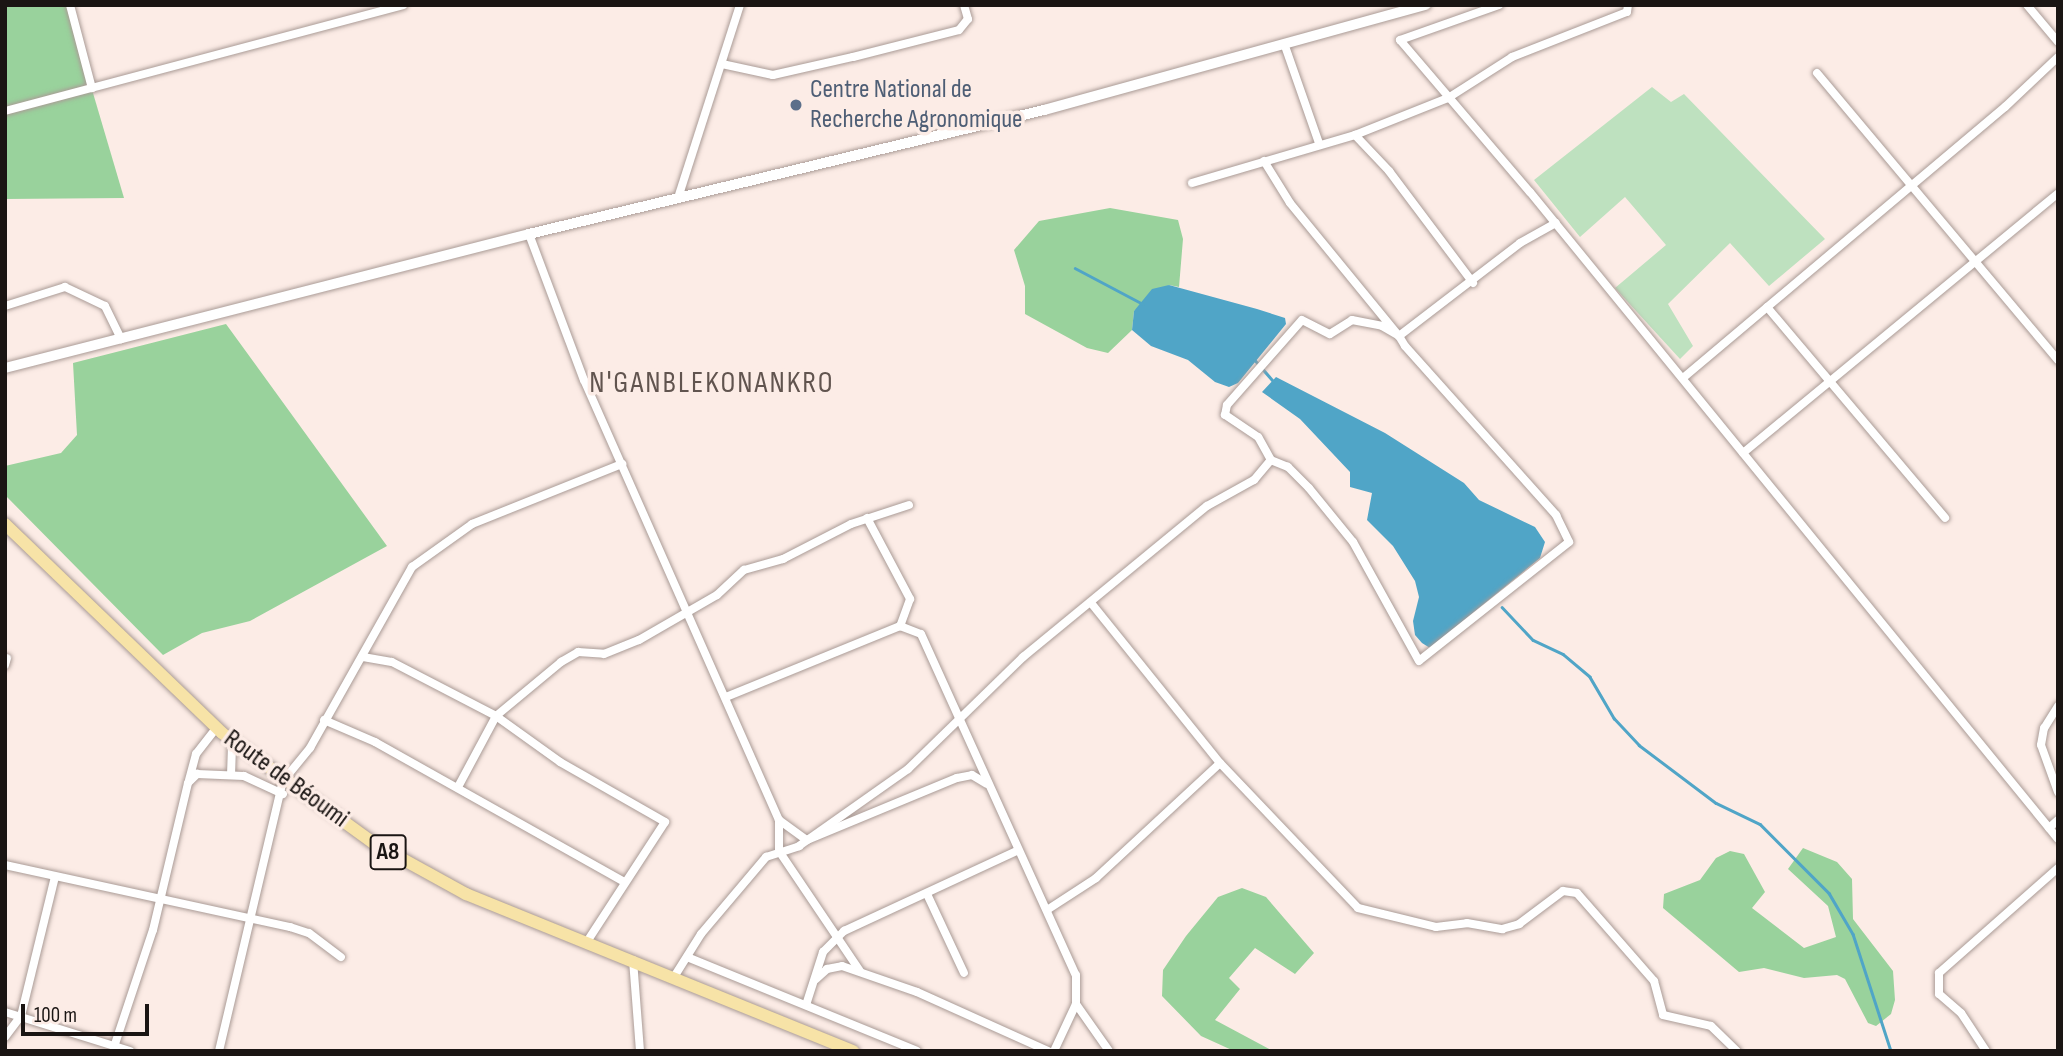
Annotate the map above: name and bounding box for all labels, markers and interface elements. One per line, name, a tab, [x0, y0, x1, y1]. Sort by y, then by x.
place label: Centre National de Recherche Agronomique	[810, 74, 1023, 136]
marker: Centre National de Recherche Agronomique	[788, 97, 804, 113]
district label: N'GANBLEKONANKRO	[591, 365, 833, 401]
street label: Route de Béoumi	[218, 723, 354, 835]
road number: A8	[369, 832, 407, 872]
scale bar	[24, 990, 152, 1034]
text: 100 m	[34, 1003, 77, 1028]

